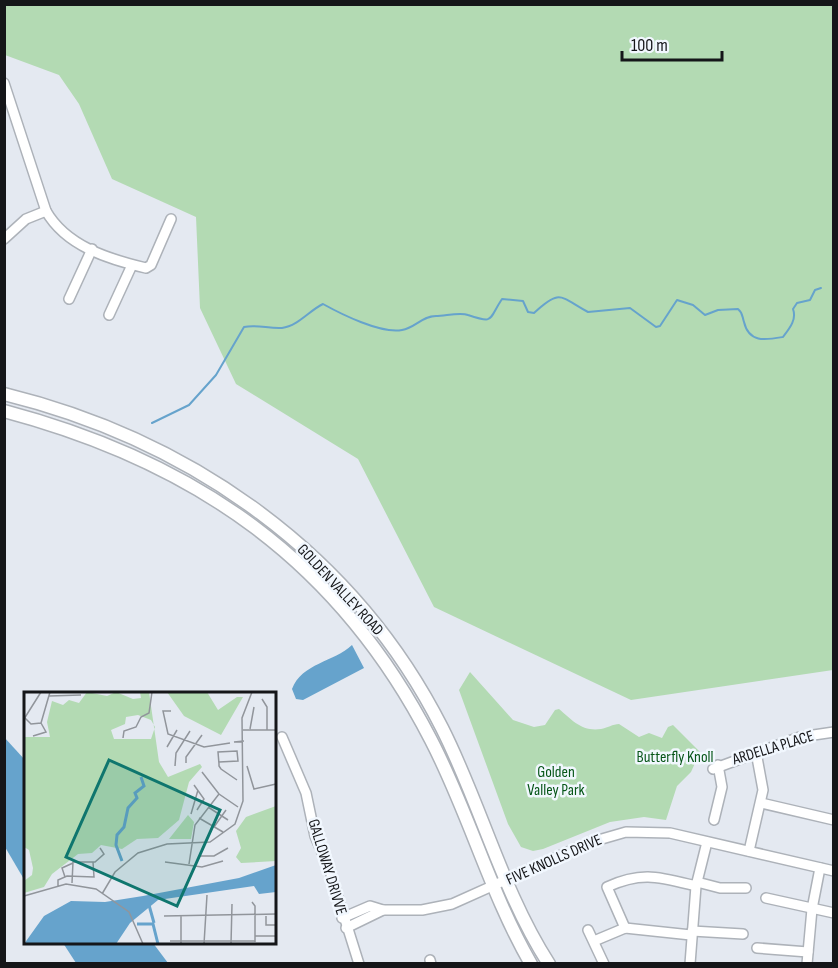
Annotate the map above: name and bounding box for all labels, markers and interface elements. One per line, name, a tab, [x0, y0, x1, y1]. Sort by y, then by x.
scale bar	[622, 24, 722, 62]
text: 100 m	[631, 35, 668, 56]
street label: GOLDEN VALLEY ROAD	[293, 540, 387, 640]
inset map	[24, 692, 276, 944]
street label: ARDELLA PLACE	[729, 727, 816, 770]
park label: Butterfly Knoll	[637, 748, 713, 767]
park label: Golden Valley Park	[527, 763, 585, 800]
street label: GALLOWAY DRIVVE	[303, 817, 351, 917]
street label: FIVE KNOLLS DRIVE	[503, 830, 605, 890]

